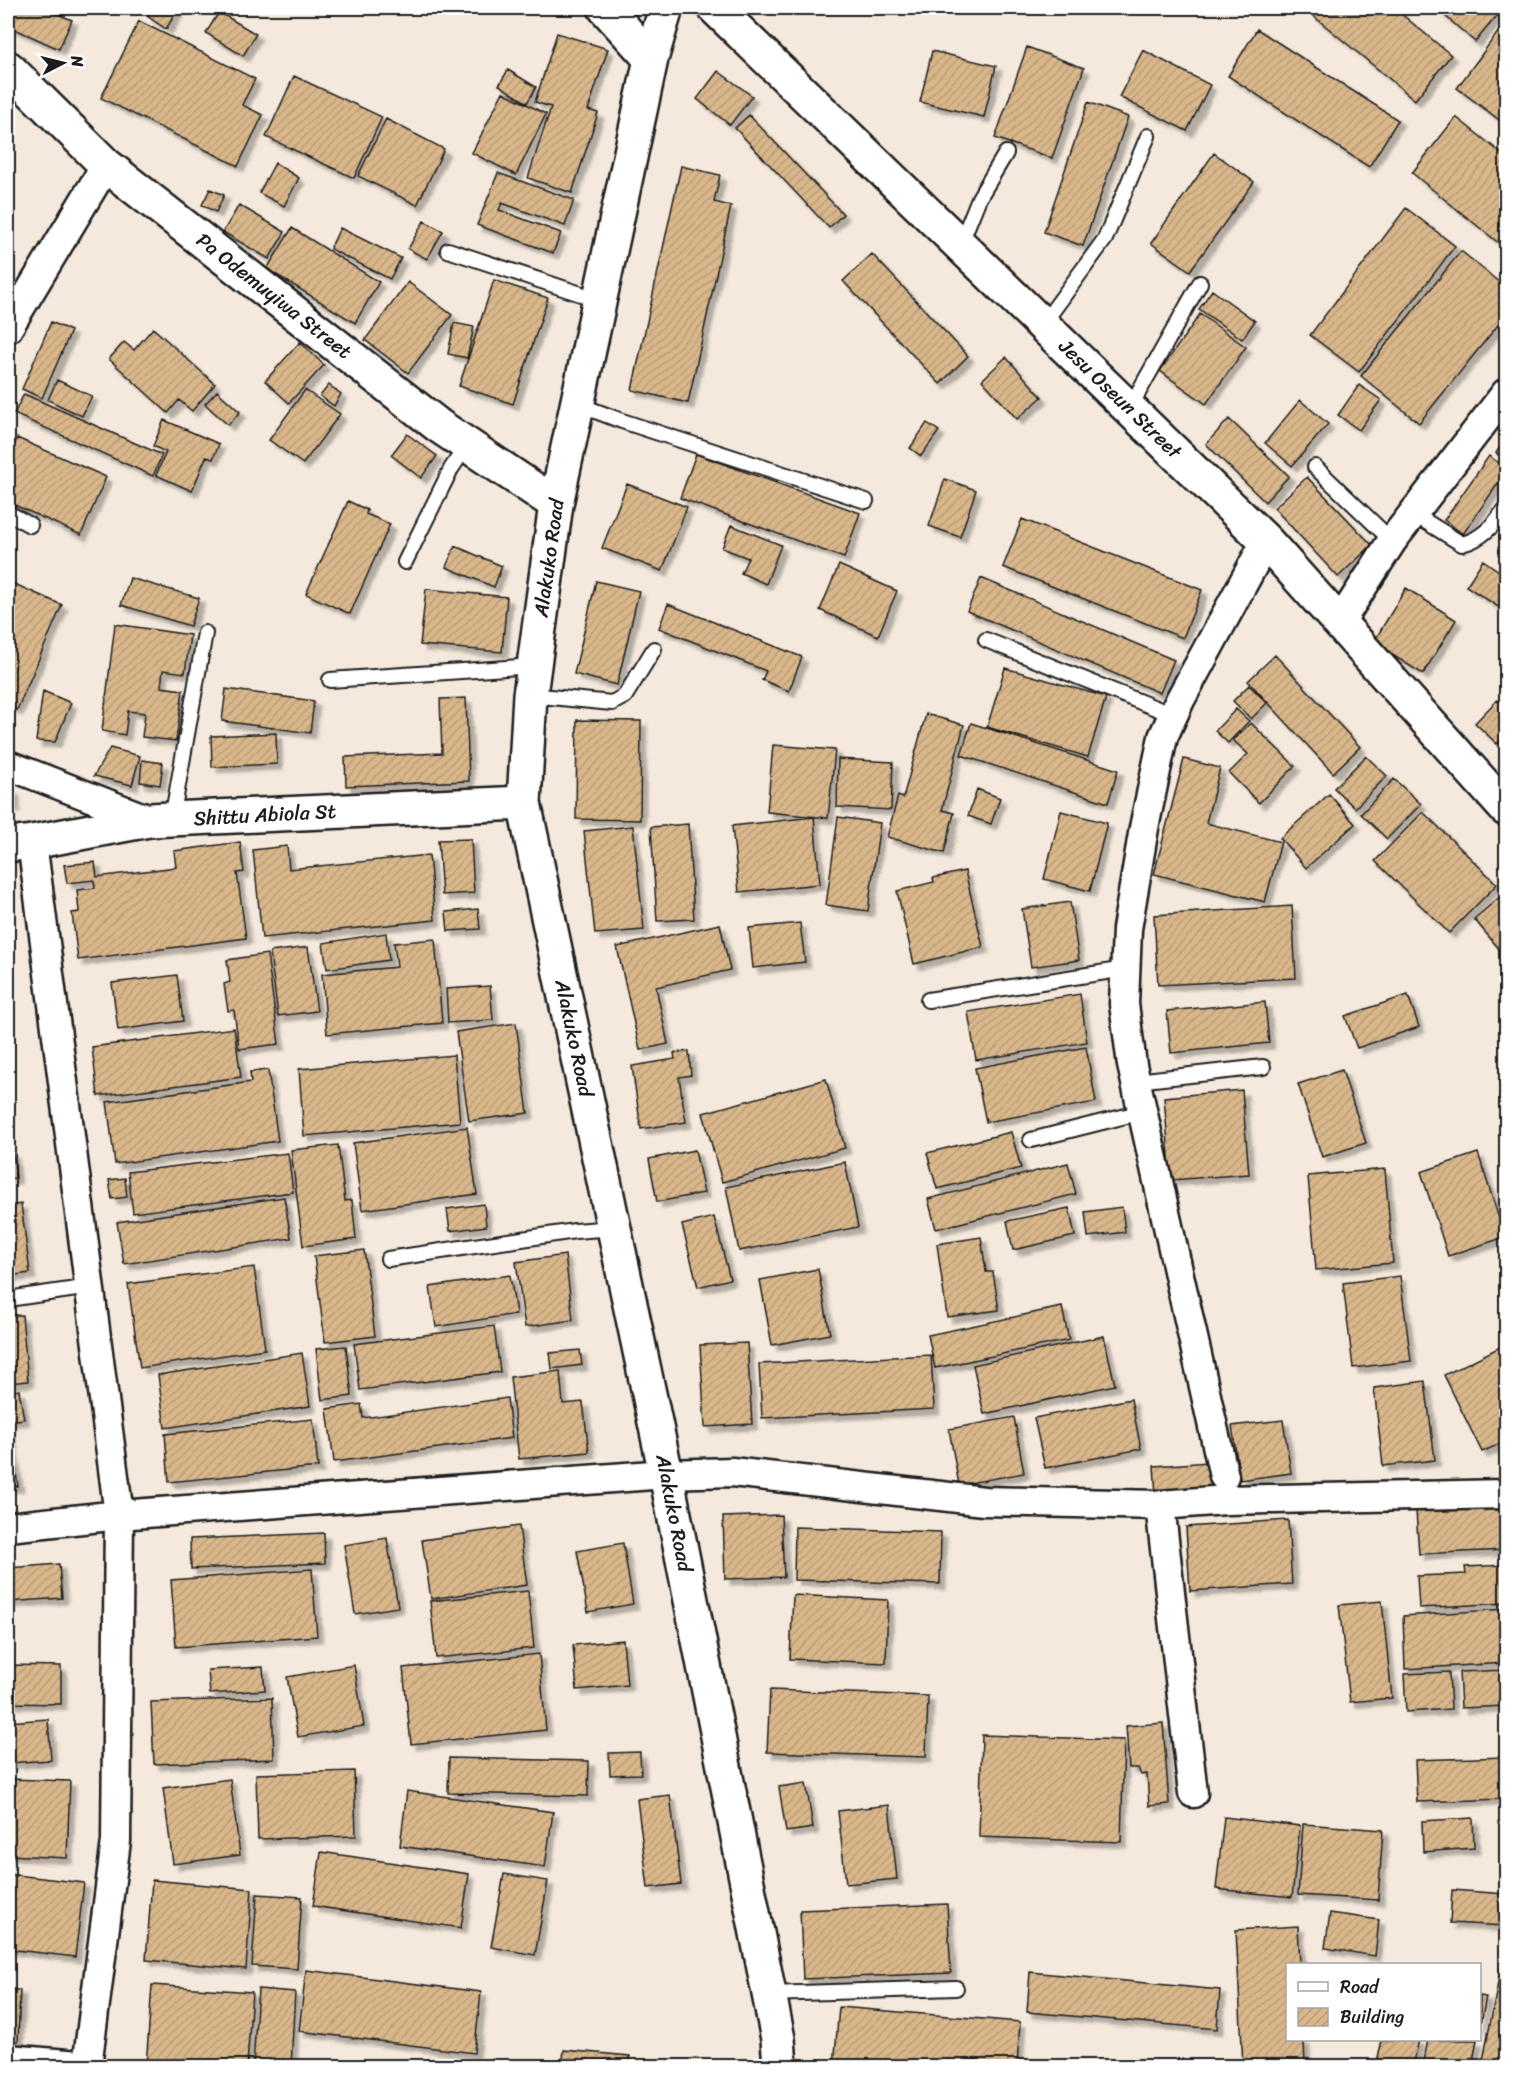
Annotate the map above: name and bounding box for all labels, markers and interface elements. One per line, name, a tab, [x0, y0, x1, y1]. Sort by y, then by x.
north arrow	[33, 33, 93, 93]
text: N	[62, 53, 93, 69]
street label: Pa Odemuyiwa Street	[188, 224, 360, 369]
street label: Jesu Oseun Street	[1049, 330, 1191, 468]
street label: Alakuko Road	[523, 495, 575, 620]
street label: Shittu Abiola St	[193, 794, 337, 836]
street label: Alakuko Road	[544, 975, 604, 1101]
street label: Alakuko Road	[645, 1450, 703, 1576]
legend	[1286, 1963, 1481, 2041]
text: Road	[1340, 1971, 1380, 2003]
text: Building	[1340, 2001, 1404, 2033]

